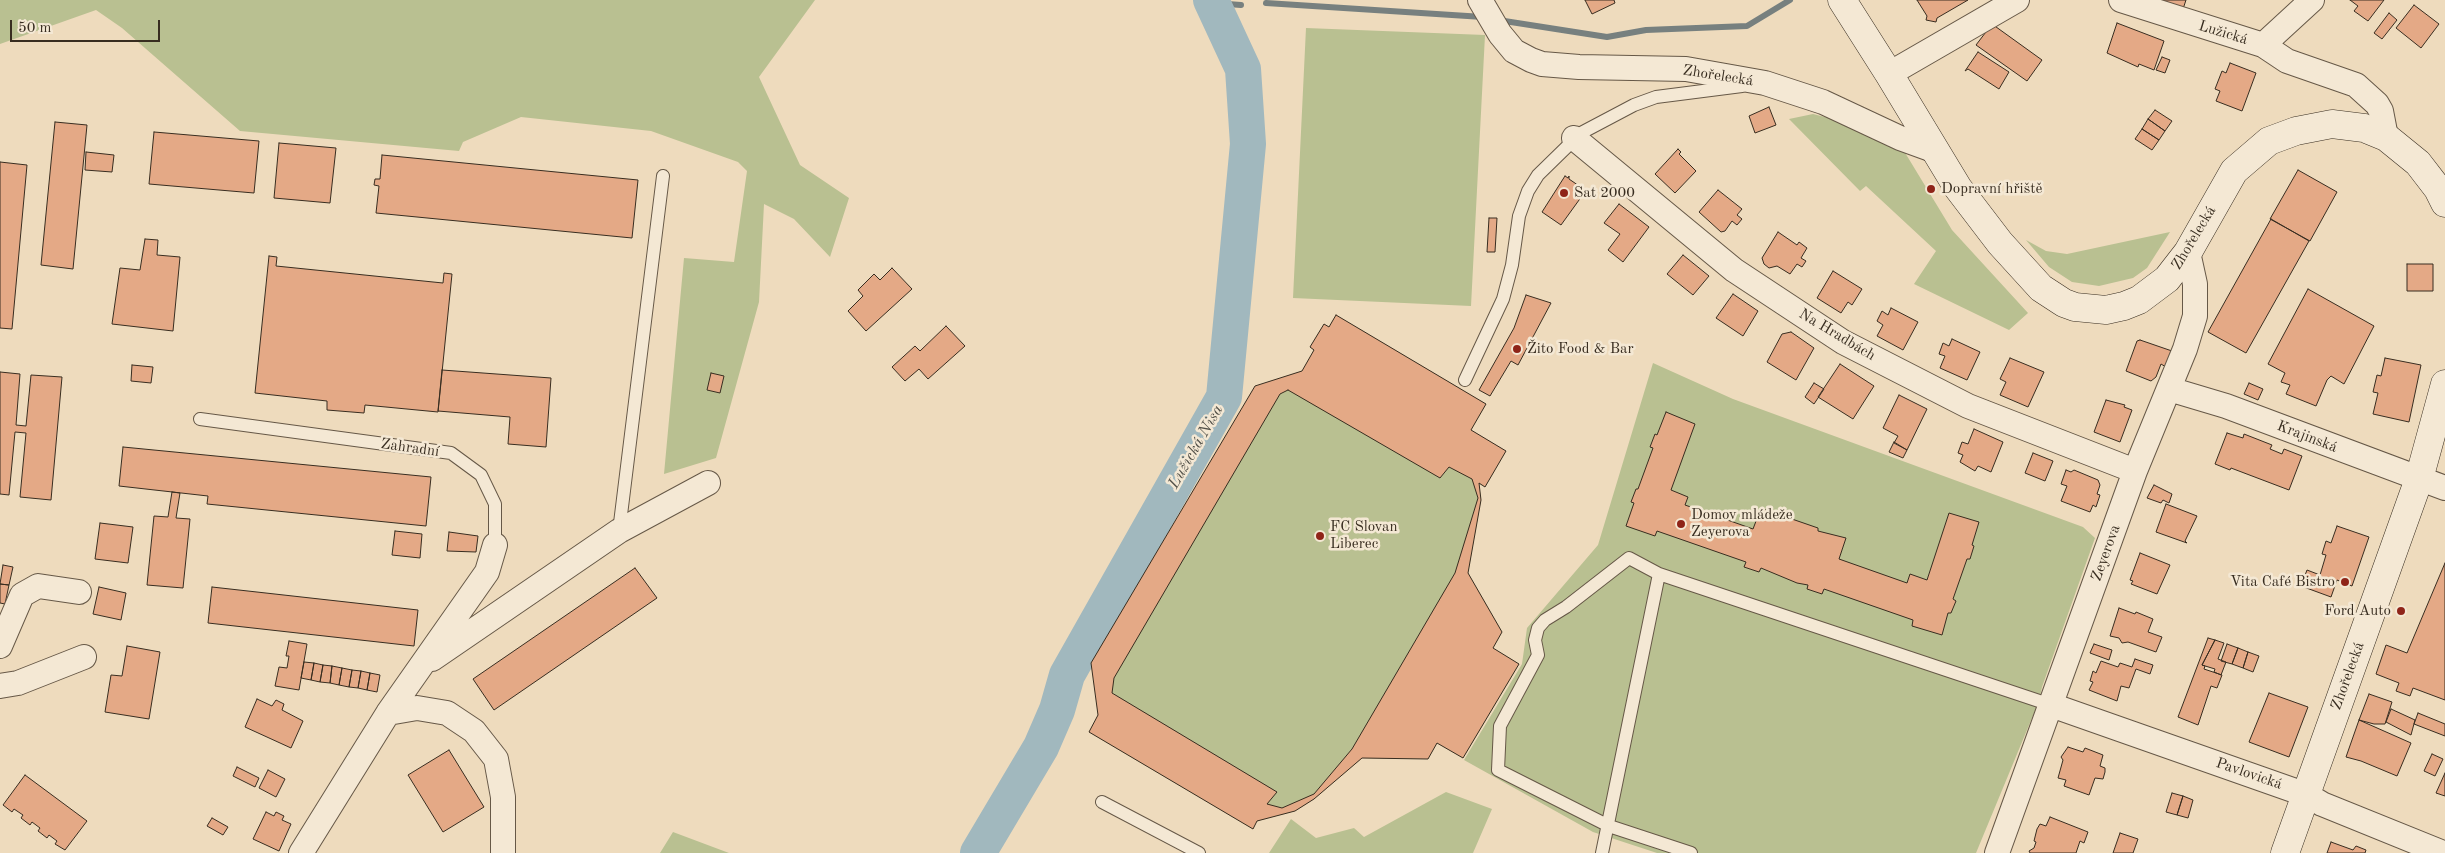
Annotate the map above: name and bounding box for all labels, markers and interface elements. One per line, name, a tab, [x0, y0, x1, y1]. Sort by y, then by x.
scale bar	[12, 10, 162, 42]
street label: Lužická	[2196, 17, 2250, 49]
text: 50 m	[18, 21, 52, 36]
street label: Zhořelecká	[1681, 62, 1755, 90]
place label: Dopravní hřiště	[1941, 180, 2042, 198]
marker: Dopravní hřiště	[1925, 183, 1937, 195]
place label: Sat 2000	[1574, 184, 1635, 202]
marker: Sat 2000	[1558, 187, 1570, 199]
street label: Zhořelecká	[2168, 203, 2220, 273]
street label: Na Hradbách	[1795, 305, 1879, 365]
place label: Žito Food & Bar	[1527, 340, 1634, 358]
marker: Žito Food & Bar	[1511, 343, 1523, 355]
water label: Lužická Nisa	[1164, 402, 1228, 492]
street label: Krajinská	[2274, 417, 2340, 457]
street label: Zahradní	[380, 435, 440, 461]
place label: Domov mládeže Zeyerova	[1691, 506, 1793, 541]
place label: FC Slovan Liberec	[1330, 518, 1398, 553]
marker: Domov mládeže Zeyerova	[1675, 518, 1687, 530]
street label: Zeyerova	[2088, 522, 2124, 584]
marker: FC Slovan Liberec	[1314, 530, 1326, 542]
place label: Vita Café Bistro	[2230, 573, 2335, 591]
marker: Vita Café Bistro	[2339, 576, 2351, 588]
place label: Ford Auto	[2324, 602, 2391, 620]
marker: Ford Auto	[2395, 605, 2407, 617]
street label: Zhořelecká	[2327, 640, 2369, 712]
street label: Pavlovická	[2213, 754, 2285, 794]

